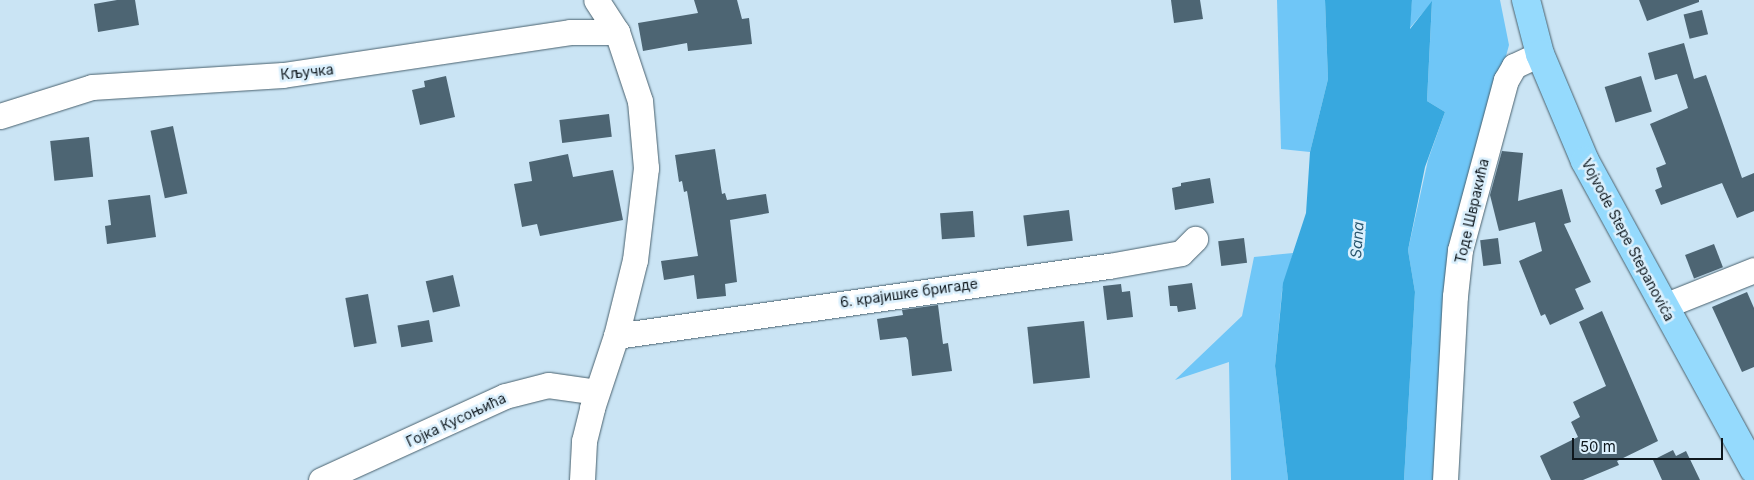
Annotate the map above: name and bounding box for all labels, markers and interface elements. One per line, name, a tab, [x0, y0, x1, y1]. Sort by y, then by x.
street label: Кључка	[280, 61, 334, 83]
street label: Vojvode Stepe Stepanovića	[1578, 156, 1678, 324]
street label: Тоде Швракића	[1452, 157, 1492, 265]
water label: Sana	[1347, 221, 1367, 259]
street label: 6. крајишке бригаде	[839, 275, 979, 311]
street label: Гојка Кусоњића	[404, 390, 508, 450]
scale bar	[1574, 428, 1725, 460]
text: 50 m	[1580, 437, 1616, 456]

